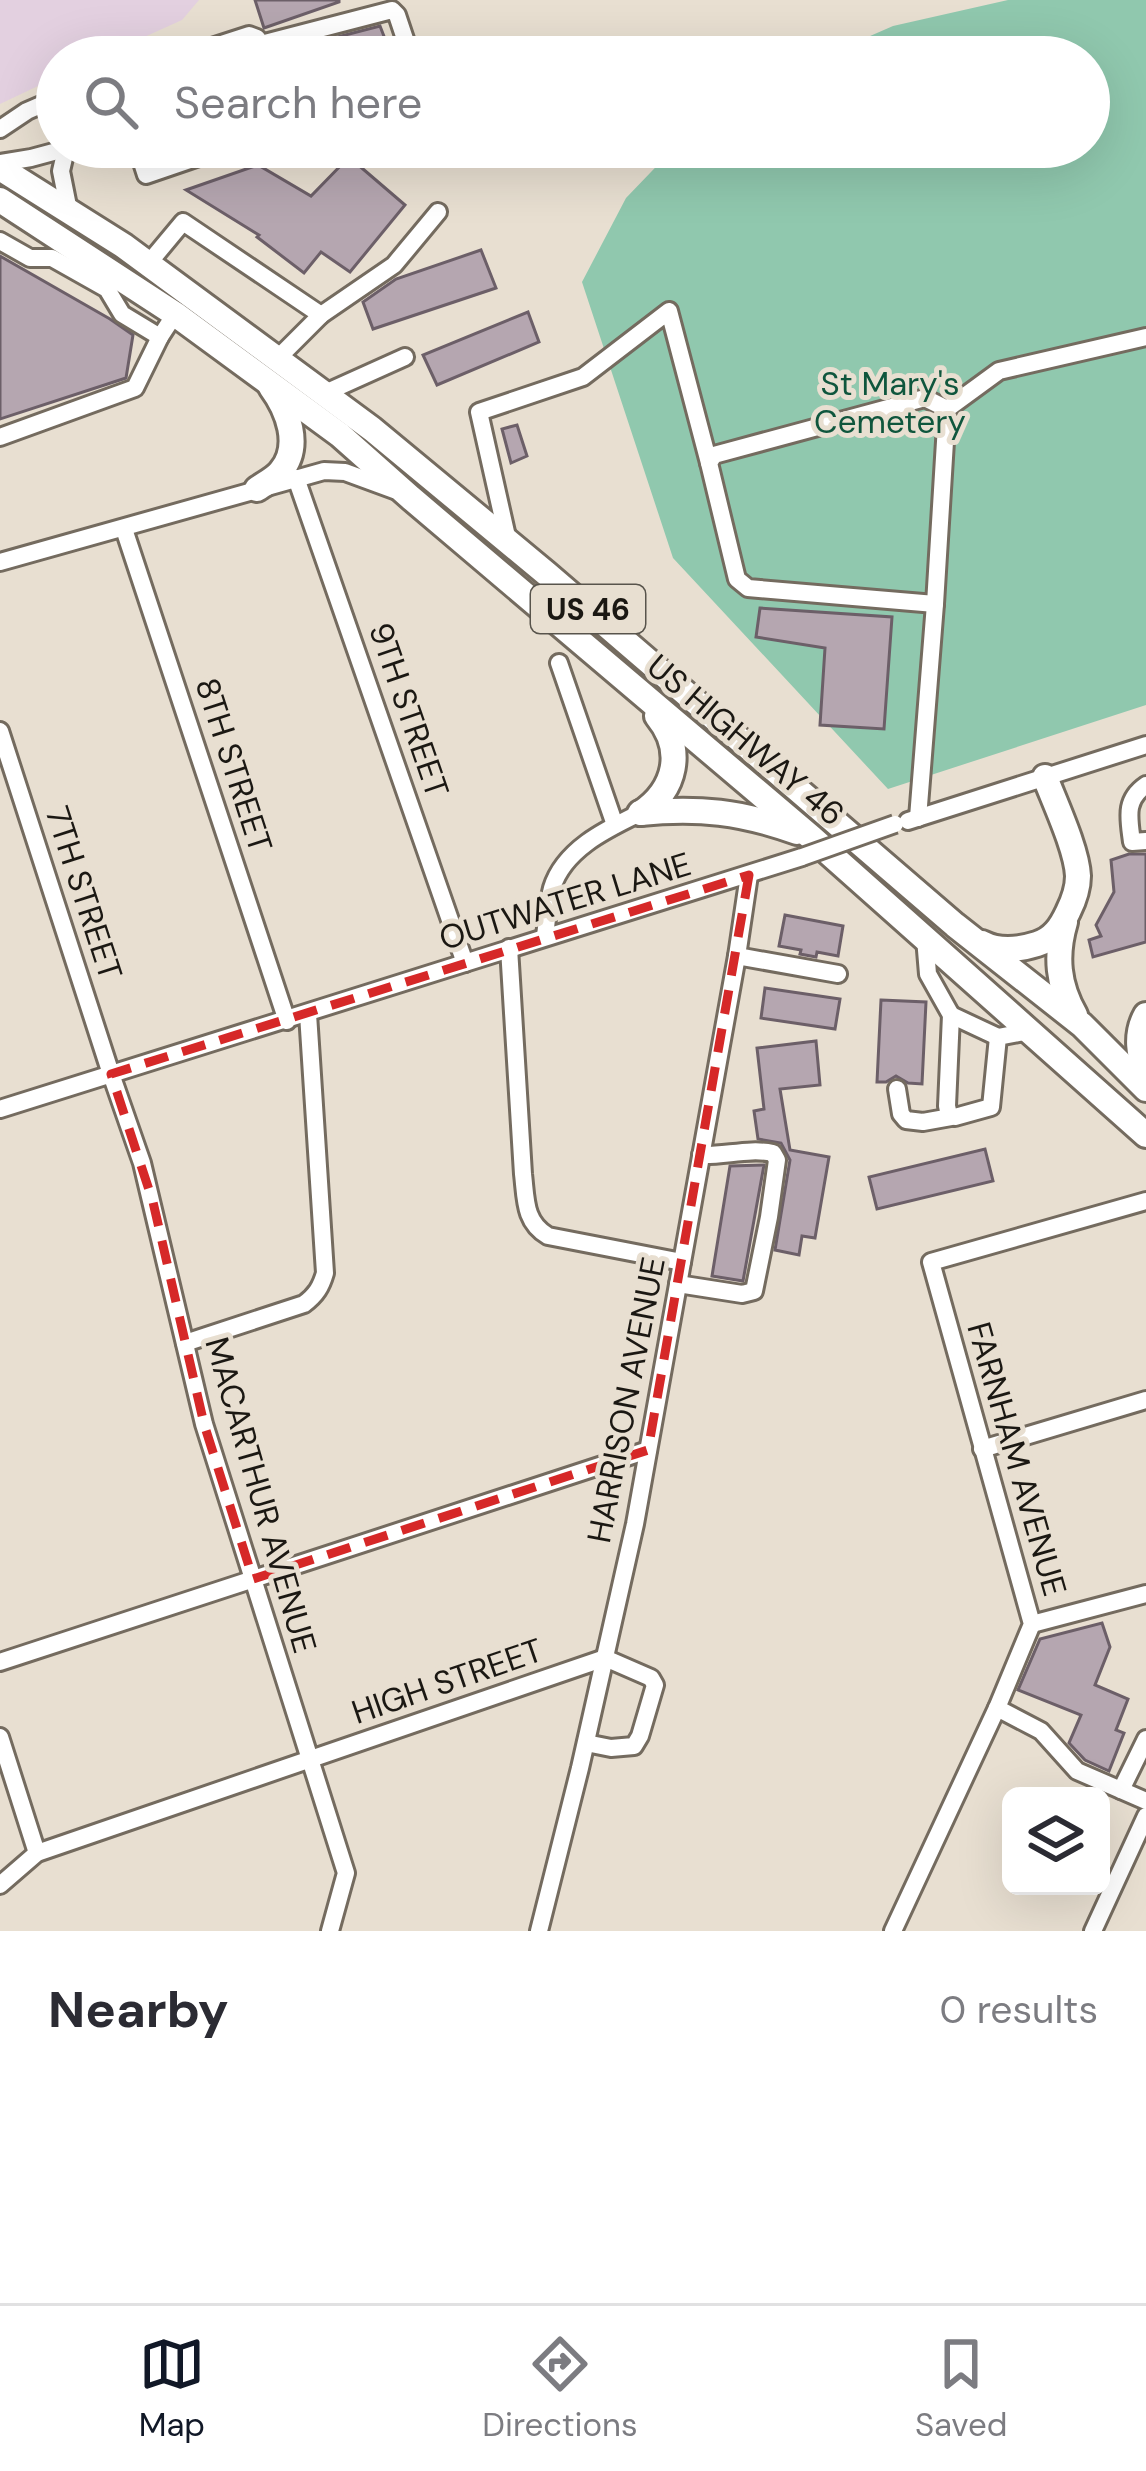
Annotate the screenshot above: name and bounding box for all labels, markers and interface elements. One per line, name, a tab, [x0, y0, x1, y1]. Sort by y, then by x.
search box	[36, 36, 1110, 168]
icon: search	[78, 69, 144, 135]
text: Search here	[174, 73, 422, 132]
park label: St Mary's Cemetery	[814, 362, 966, 443]
road number: US 46	[531, 585, 645, 633]
street label: 9TH STREET	[359, 617, 459, 803]
street label: US HIGHWAY 46	[638, 645, 854, 835]
street label: 8TH STREET	[186, 672, 282, 858]
street label: 7TH STREET	[36, 801, 132, 985]
street label: OUTWATER LANE	[434, 842, 696, 960]
street label: HARRISON AVENUE	[577, 1254, 675, 1546]
street label: FARNHAM AVENUE	[957, 1317, 1077, 1601]
street label: MACARTHUR AVENUE	[195, 1332, 327, 1658]
street label: HIGH STREET	[346, 1628, 548, 1734]
map controls	[1002, 1787, 1110, 1895]
button: layers	[1002, 1787, 1110, 1895]
text: Nearby	[48, 1976, 229, 2043]
text: 0 results	[940, 1984, 1098, 2035]
tab: Map	[139, 2331, 205, 2446]
tab: Directions	[482, 2331, 638, 2446]
tab: Saved	[915, 2331, 1007, 2446]

